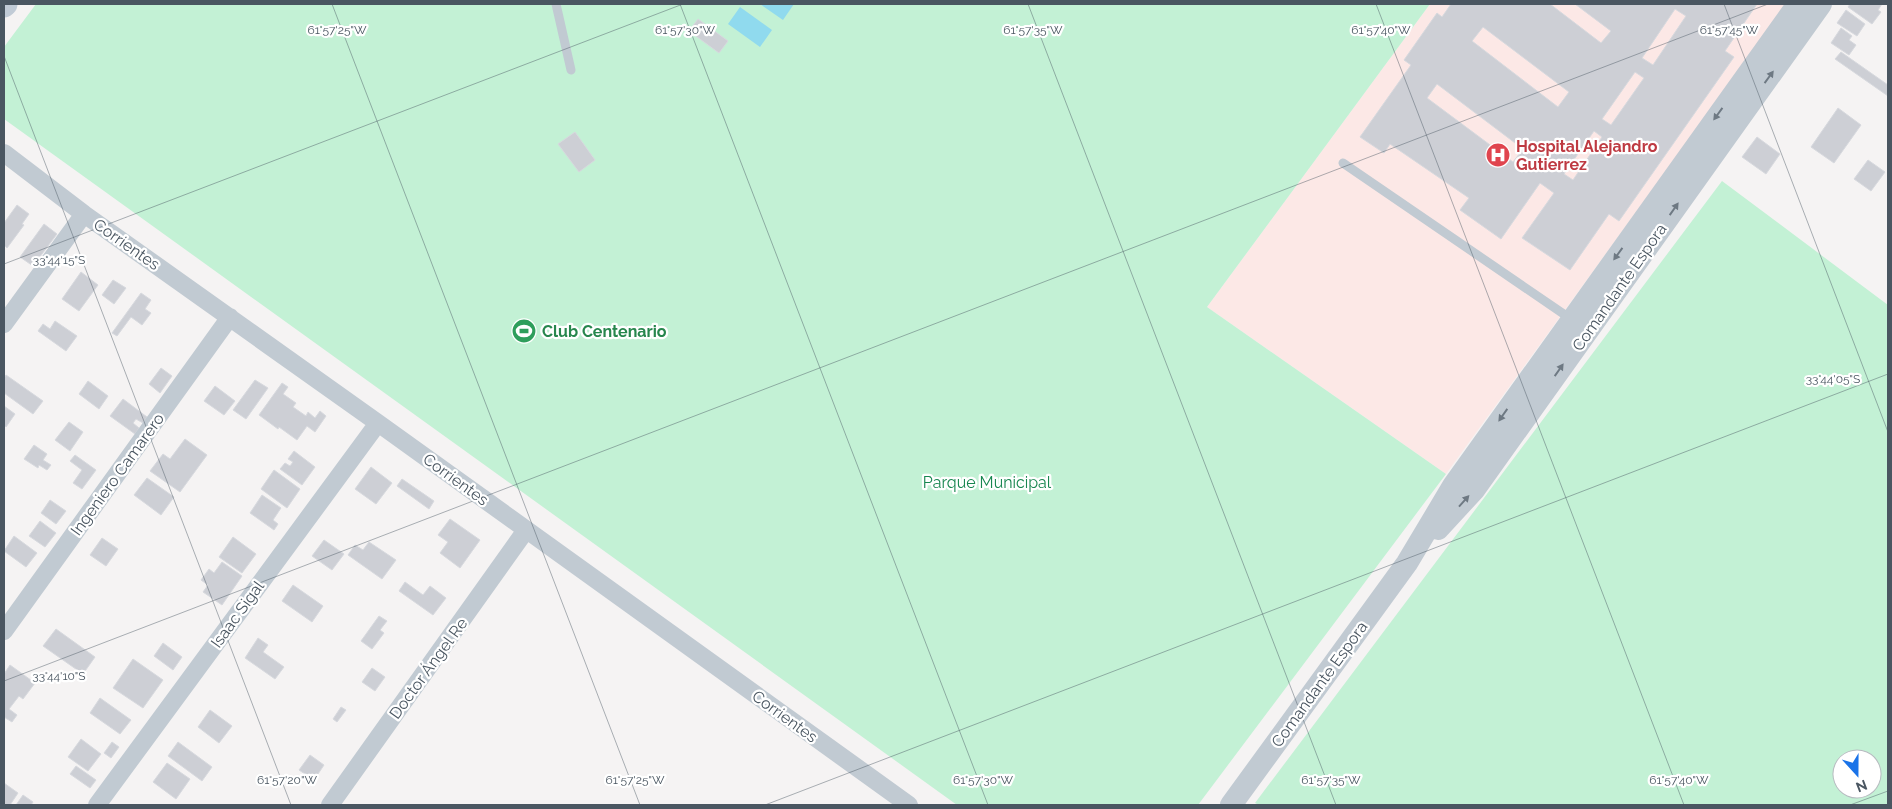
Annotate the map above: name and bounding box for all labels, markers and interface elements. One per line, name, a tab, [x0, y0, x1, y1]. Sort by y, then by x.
text: 61°57'25"W	[307, 23, 367, 37]
text: 61°57'30"W	[655, 23, 715, 37]
text: 61°57'35"W	[1003, 23, 1063, 37]
text: 61°57'40"W	[1351, 23, 1411, 37]
text: 61°57'45"W	[1700, 23, 1759, 37]
one-way arrow	[1763, 71, 1774, 84]
one-way arrow	[1713, 107, 1723, 121]
place label: Hospital Alejandro Gutierrez	[1516, 137, 1658, 174]
hospital icon: Hospital Alejandro Gutierrez	[1485, 142, 1511, 168]
one-way arrow	[1669, 202, 1679, 216]
street label: Corrientes	[90, 215, 164, 274]
street label: Comandante Espora	[1568, 220, 1670, 355]
one-way arrow	[1612, 247, 1623, 260]
text: 33°44'15"S	[33, 253, 85, 267]
sports icon: Club Centenario	[511, 318, 537, 344]
place label: Club Centenario	[542, 322, 667, 341]
one-way arrow	[1554, 363, 1564, 377]
text: 33°44'05"S	[1806, 372, 1860, 386]
one-way arrow	[1498, 408, 1508, 421]
street label: Ingeniero Camarero	[67, 409, 168, 539]
street label: Corrientes	[419, 449, 492, 510]
park label: Parque Municipal	[923, 473, 1052, 492]
one-way arrow	[1458, 496, 1470, 508]
street label: Isaac Sigal	[207, 577, 268, 651]
street label: Doctor Ángel Re	[385, 613, 471, 723]
street label: Comandante Espora	[1267, 618, 1371, 751]
text: 33°44'10"S	[32, 669, 86, 683]
street label: Corrientes	[748, 686, 821, 747]
north arrow	[1832, 749, 1882, 799]
text: 61°57'20"W	[257, 773, 317, 787]
text: 61°57'25"W	[605, 773, 665, 787]
text: 61°57'30"W	[953, 773, 1013, 787]
text: 61°57'35"W	[1301, 773, 1361, 787]
text: 61°57'40"W	[1649, 773, 1709, 787]
text: N	[1854, 777, 1870, 796]

